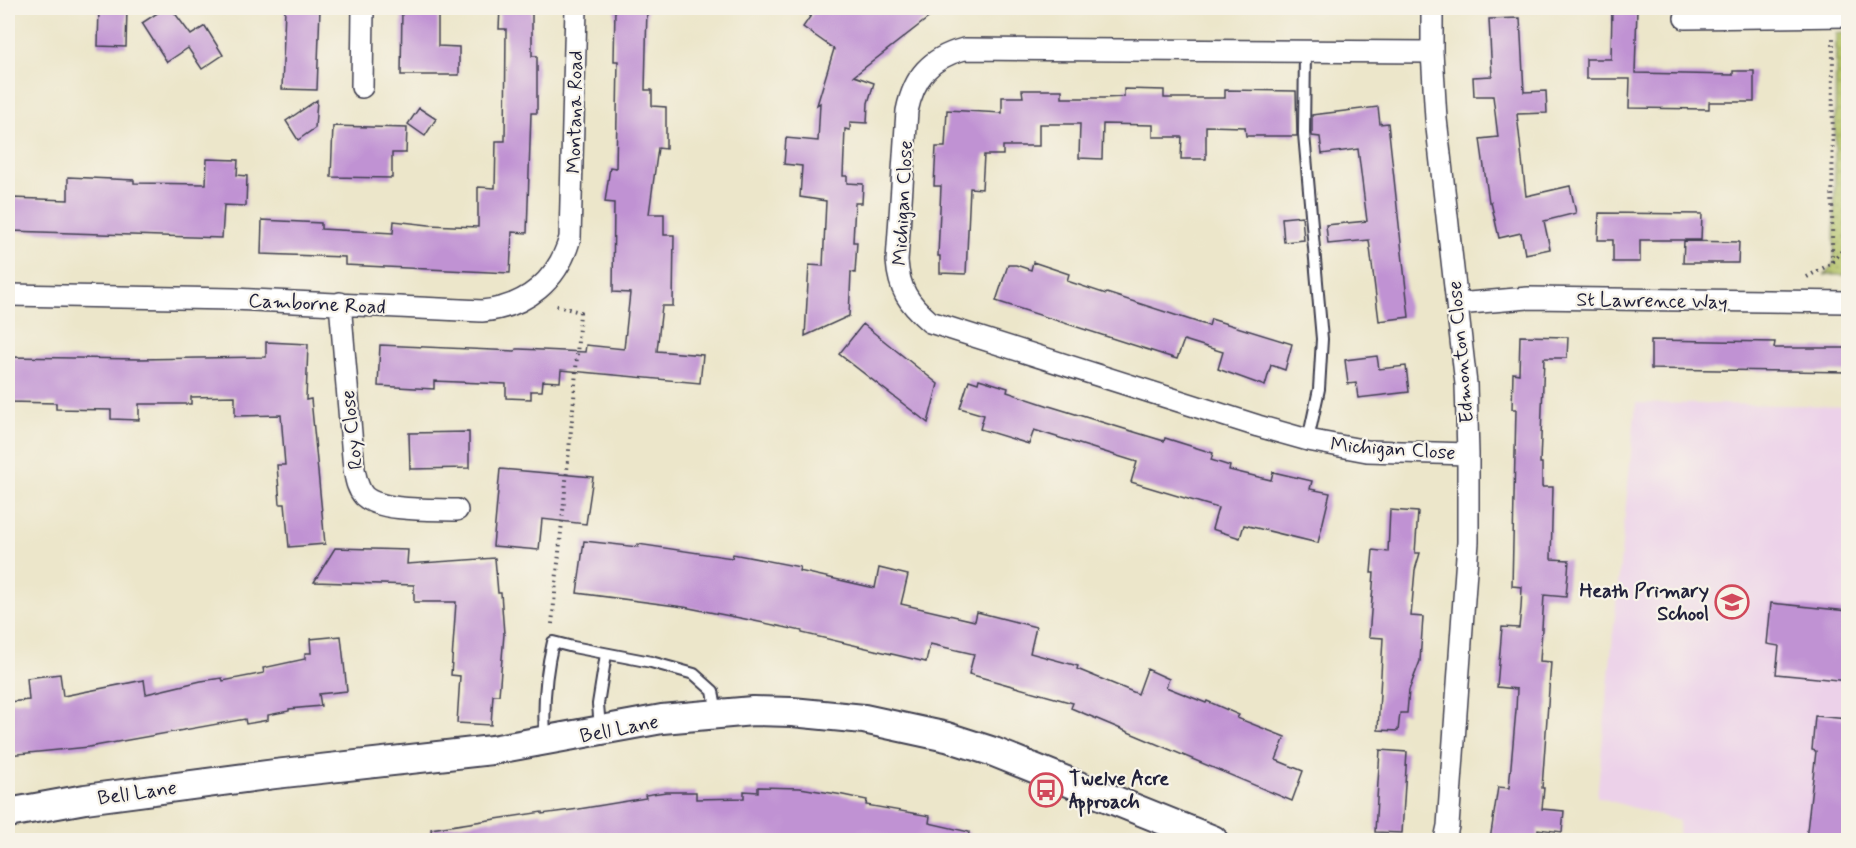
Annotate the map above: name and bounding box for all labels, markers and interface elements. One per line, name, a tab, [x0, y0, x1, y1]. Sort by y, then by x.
street label: Montana Road	[561, 50, 590, 174]
street label: Michigan Close	[887, 140, 920, 266]
street label: Edmonton Close	[1442, 280, 1481, 424]
street label: Camborne Road	[247, 287, 386, 322]
street label: St Lawrence Way	[1576, 287, 1728, 316]
street label: Roy Close	[335, 389, 370, 471]
street label: Michigan Close	[1329, 432, 1456, 467]
place label: Heath Primary School	[1580, 578, 1709, 628]
school or university icon: Heath Primary School	[1714, 584, 1750, 620]
street label: Bell Lane	[578, 709, 661, 750]
place label: Twelve Acre Approach	[1069, 766, 1169, 817]
bus stop icon: Twelve Acre Approach	[1028, 772, 1064, 808]
street label: Bell Lane	[96, 775, 179, 812]

